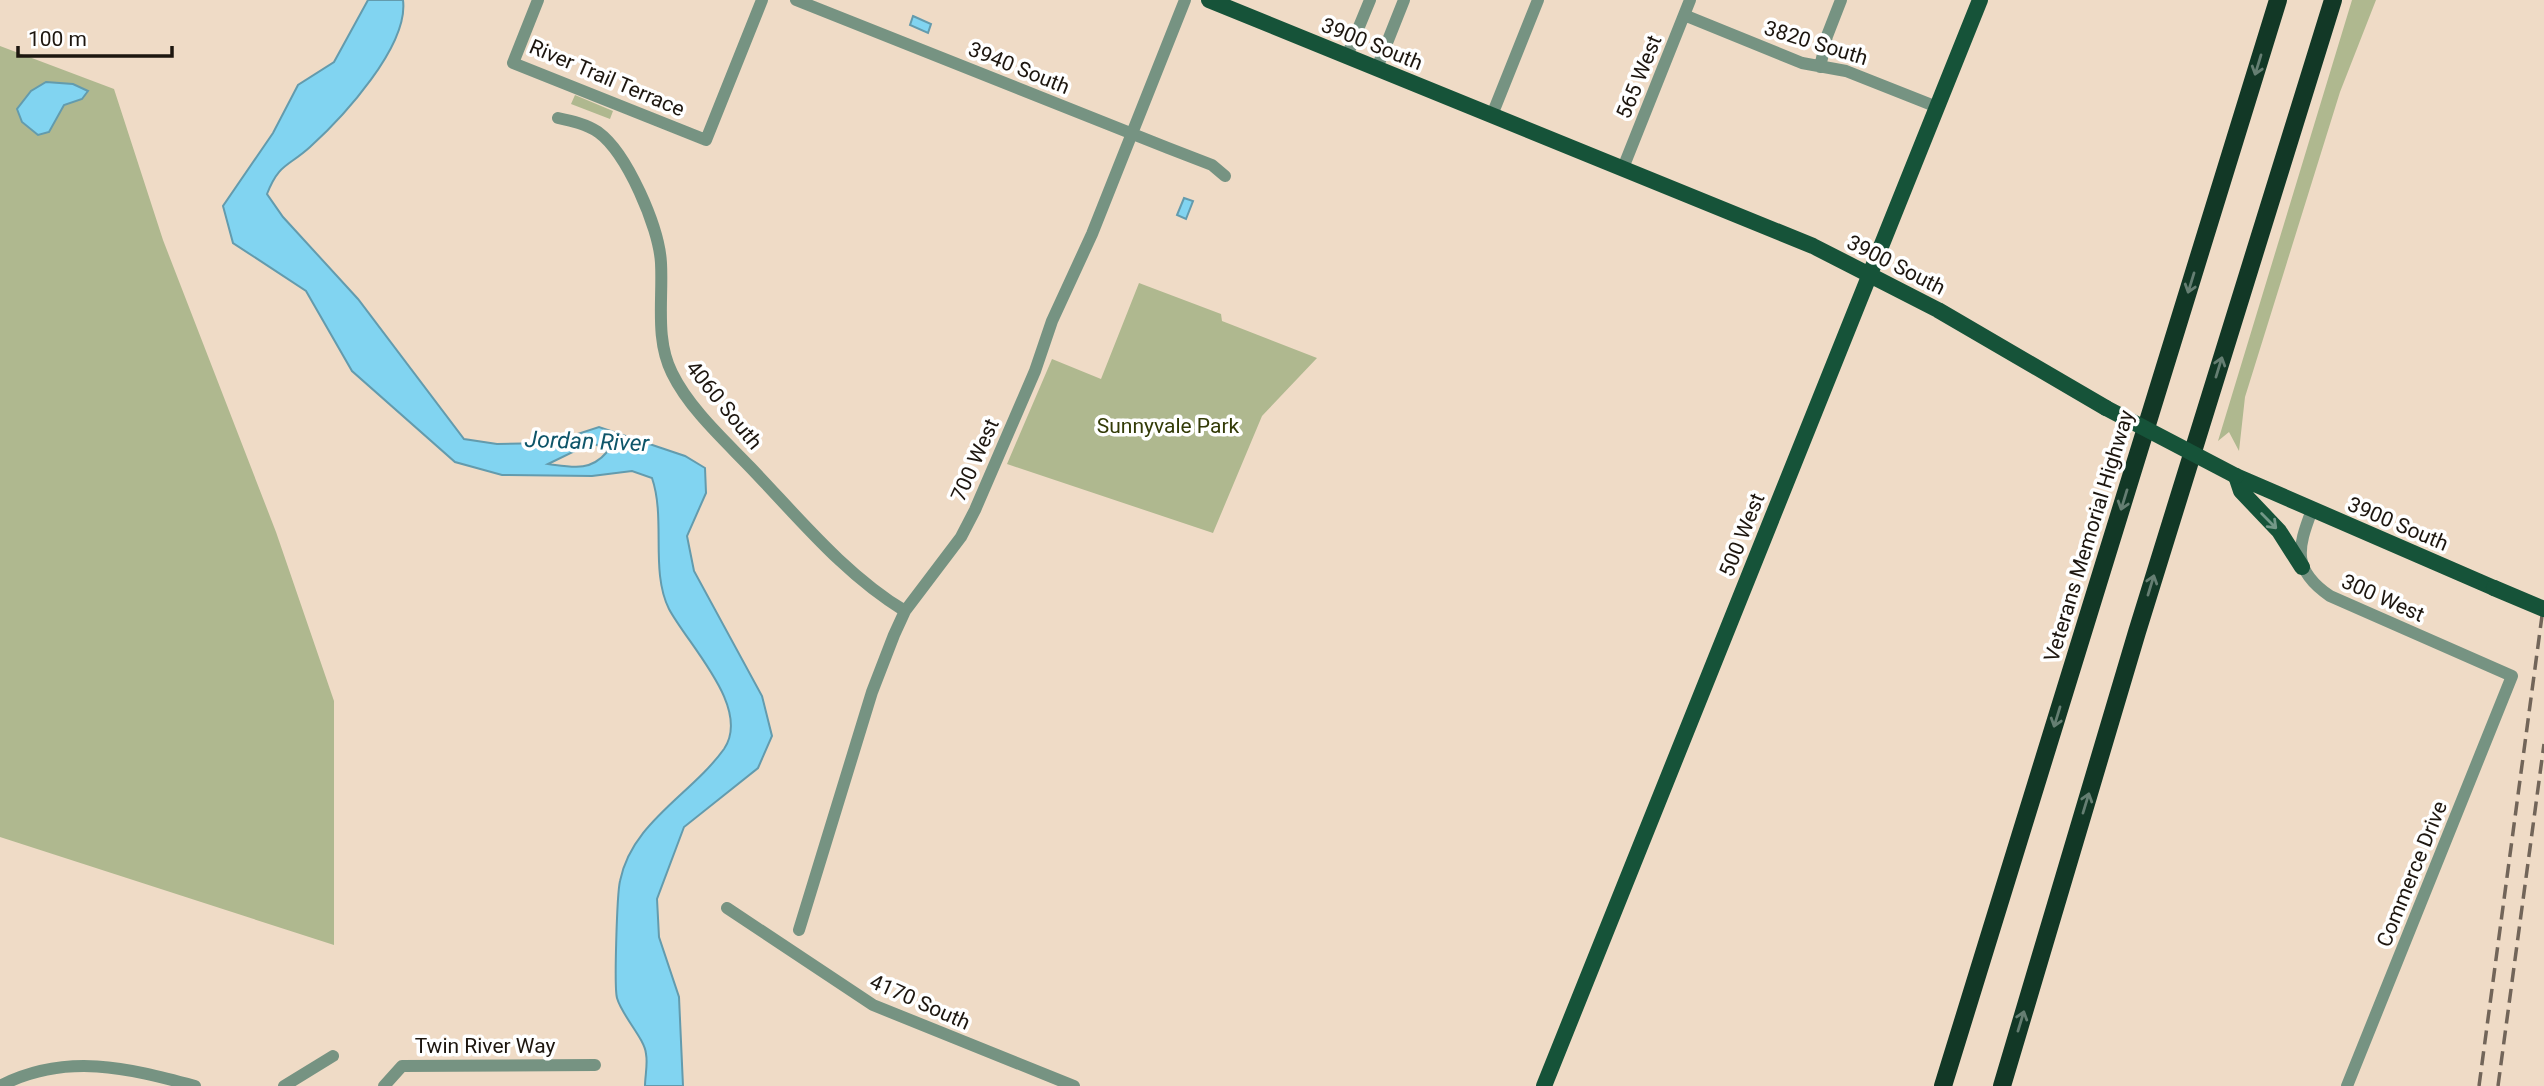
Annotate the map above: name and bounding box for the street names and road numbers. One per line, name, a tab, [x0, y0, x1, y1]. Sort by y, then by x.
street label: 3900 South	[1318, 13, 1426, 75]
street label: 3820 South	[1761, 16, 1871, 70]
street label: 565 West	[1611, 32, 1667, 122]
street label: River Trail Terrace	[526, 35, 688, 121]
street label: 3940 South	[965, 37, 1073, 99]
street label: 3900 South	[1843, 230, 1949, 300]
street label: 4060 South	[681, 356, 767, 454]
street label: Veterans Memorial Highway	[2039, 407, 2139, 665]
street label: 700 West	[946, 415, 1004, 505]
street label: 500 West	[1714, 490, 1770, 580]
street label: 3900 South	[2344, 492, 2452, 556]
street label: 300 West	[2338, 569, 2428, 627]
street label: Commerce Drive	[2372, 798, 2452, 950]
street label: 4170 South	[866, 969, 974, 1035]
street label: Twin River Way	[415, 1034, 555, 1058]

